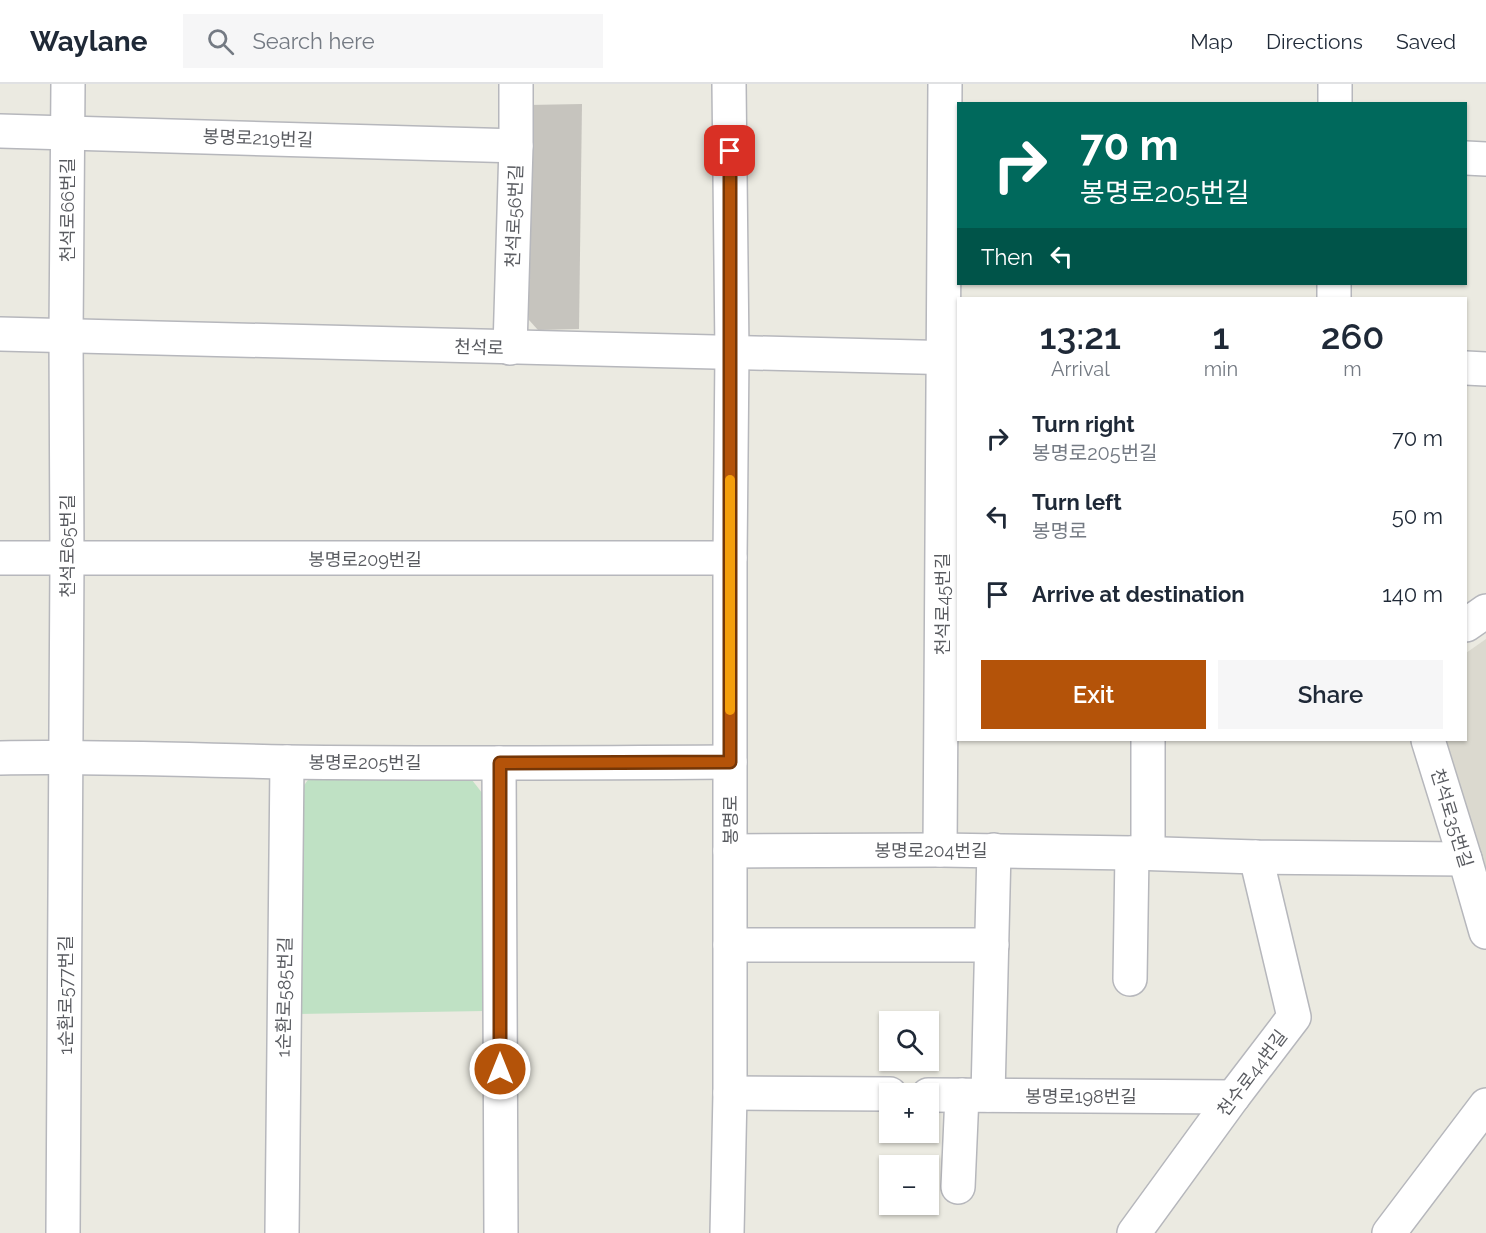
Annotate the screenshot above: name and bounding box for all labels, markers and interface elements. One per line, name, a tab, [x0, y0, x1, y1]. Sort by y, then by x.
search box	[183, 14, 603, 68]
text: Waylane	[30, 25, 147, 58]
icon: search	[204, 25, 237, 58]
text: Search here	[252, 28, 375, 54]
text: Map	[1190, 29, 1233, 54]
text: Directions	[1266, 29, 1363, 54]
text: Saved	[1396, 29, 1456, 54]
text: 70 m	[1080, 121, 1179, 170]
pin	[704, 125, 755, 176]
street label: 봉명로219번길	[202, 126, 314, 150]
icon: right	[981, 126, 1059, 204]
icon: arrive	[713, 134, 746, 167]
street label: 천석로66번길	[57, 158, 78, 262]
street label: 천석로56번길	[502, 164, 526, 268]
text: 봉명로205번길	[1080, 177, 1250, 208]
icon: left	[1045, 240, 1078, 273]
text: Then	[981, 244, 1033, 270]
text: 13:21	[1040, 315, 1121, 357]
text: 1	[1212, 315, 1229, 357]
text: 260	[1321, 315, 1384, 357]
street label: 천석로	[454, 336, 504, 358]
text: Arrival	[1051, 357, 1110, 381]
text: min	[1204, 357, 1238, 381]
text: m	[1343, 357, 1362, 381]
text: Turn right	[1032, 411, 1135, 437]
icon: right	[981, 422, 1014, 455]
text: 70 m	[1392, 425, 1443, 451]
text: 봉명로205번길	[1032, 441, 1158, 465]
text: Turn left	[1032, 489, 1122, 515]
street label: 천석로65번길	[57, 494, 78, 598]
icon: left	[981, 500, 1014, 533]
text: 50 m	[1392, 503, 1443, 529]
text: 봉명로	[1032, 519, 1087, 543]
street label: 봉명로209번길	[308, 549, 422, 570]
street label: 천석로45번길	[932, 553, 953, 655]
icon: arrive	[981, 578, 1014, 611]
text: Arrive at destination	[1032, 581, 1245, 607]
text: 140 m	[1382, 581, 1443, 607]
button: Exit	[981, 660, 1206, 729]
button: Share	[1218, 660, 1443, 729]
street label: 봉명로205번길	[308, 752, 422, 773]
street label: 천석로35번길	[1427, 766, 1477, 870]
street label: 봉명로	[720, 795, 741, 845]
street label: 봉명로204번길	[874, 840, 988, 861]
street label: 1순환로577번길	[55, 935, 76, 1055]
street label: 1순환로585번길	[272, 936, 296, 1058]
map controls	[879, 1011, 939, 1215]
button: search	[879, 1011, 939, 1071]
street label: 천수로44번길	[1213, 1026, 1291, 1120]
position arrow	[468, 1037, 532, 1101]
button: +	[879, 1083, 939, 1143]
street label: 봉명로198번길	[1025, 1086, 1137, 1107]
button: −	[879, 1155, 939, 1215]

